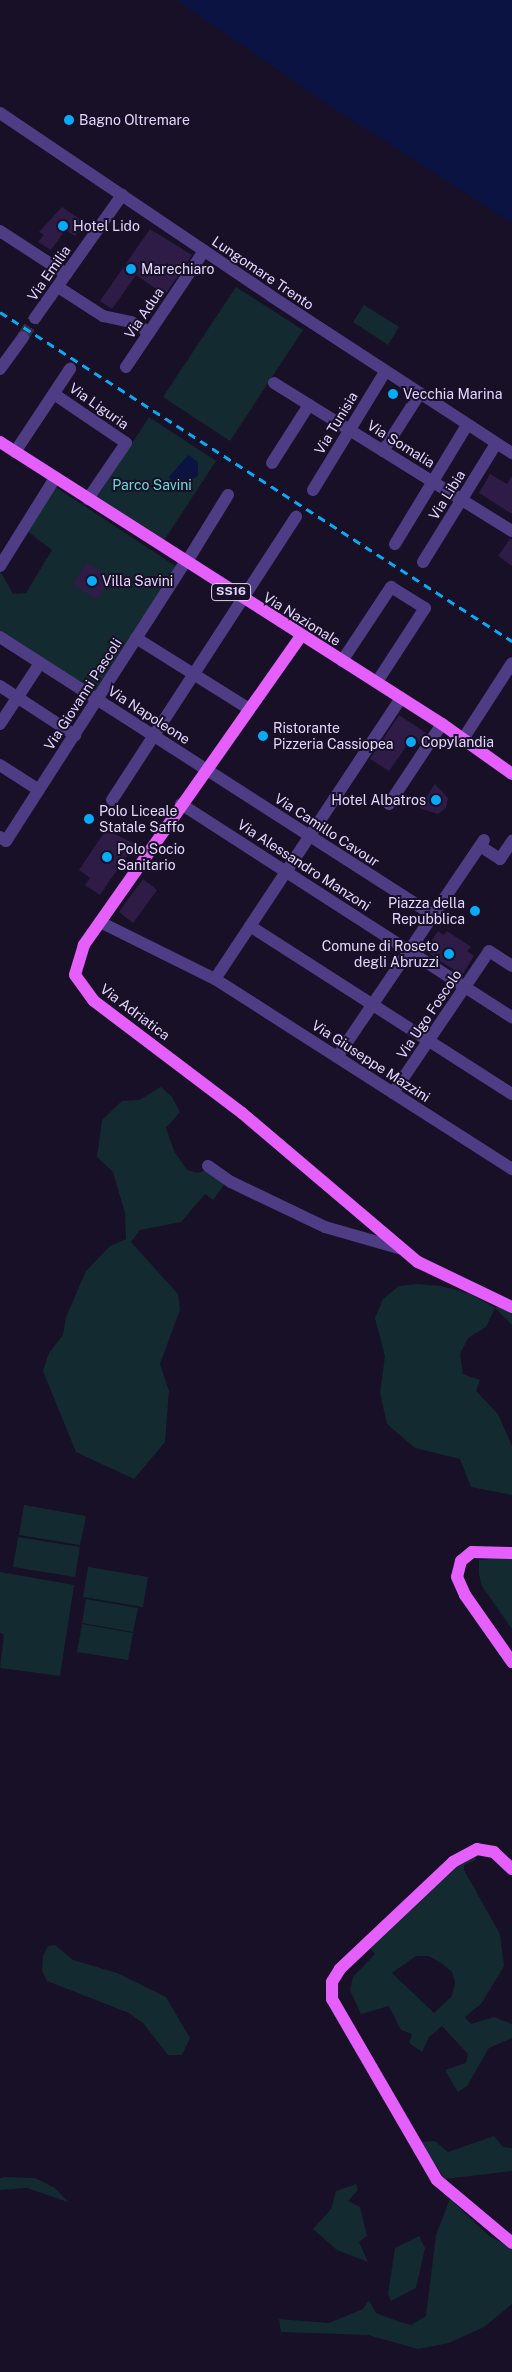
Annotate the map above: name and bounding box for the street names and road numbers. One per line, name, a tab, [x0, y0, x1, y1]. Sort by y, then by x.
street label: Lungomare Trento	[209, 233, 317, 313]
street label: Via Emilia	[24, 242, 74, 304]
street label: Via Adua	[121, 284, 167, 342]
street label: Via Liguria	[66, 379, 132, 433]
street label: Via Tunisia	[311, 389, 361, 457]
street label: Via Somalia	[364, 417, 438, 471]
street label: Via Libia	[425, 467, 469, 523]
road number: SS16	[211, 582, 251, 602]
street label: Via Nazionale	[260, 589, 344, 649]
street label: Via Giovanni Pascoli	[41, 635, 125, 753]
street label: Via Napoleone	[105, 682, 193, 748]
street label: Via Camillo Cavour	[271, 790, 383, 870]
street label: Via Alessandro Manzoni	[234, 816, 374, 914]
street label: Via Ugo Foscolo	[393, 966, 465, 1062]
street label: Via Adriatica	[97, 980, 173, 1044]
street label: Via Giuseppe Mazzini	[309, 1016, 433, 1106]

